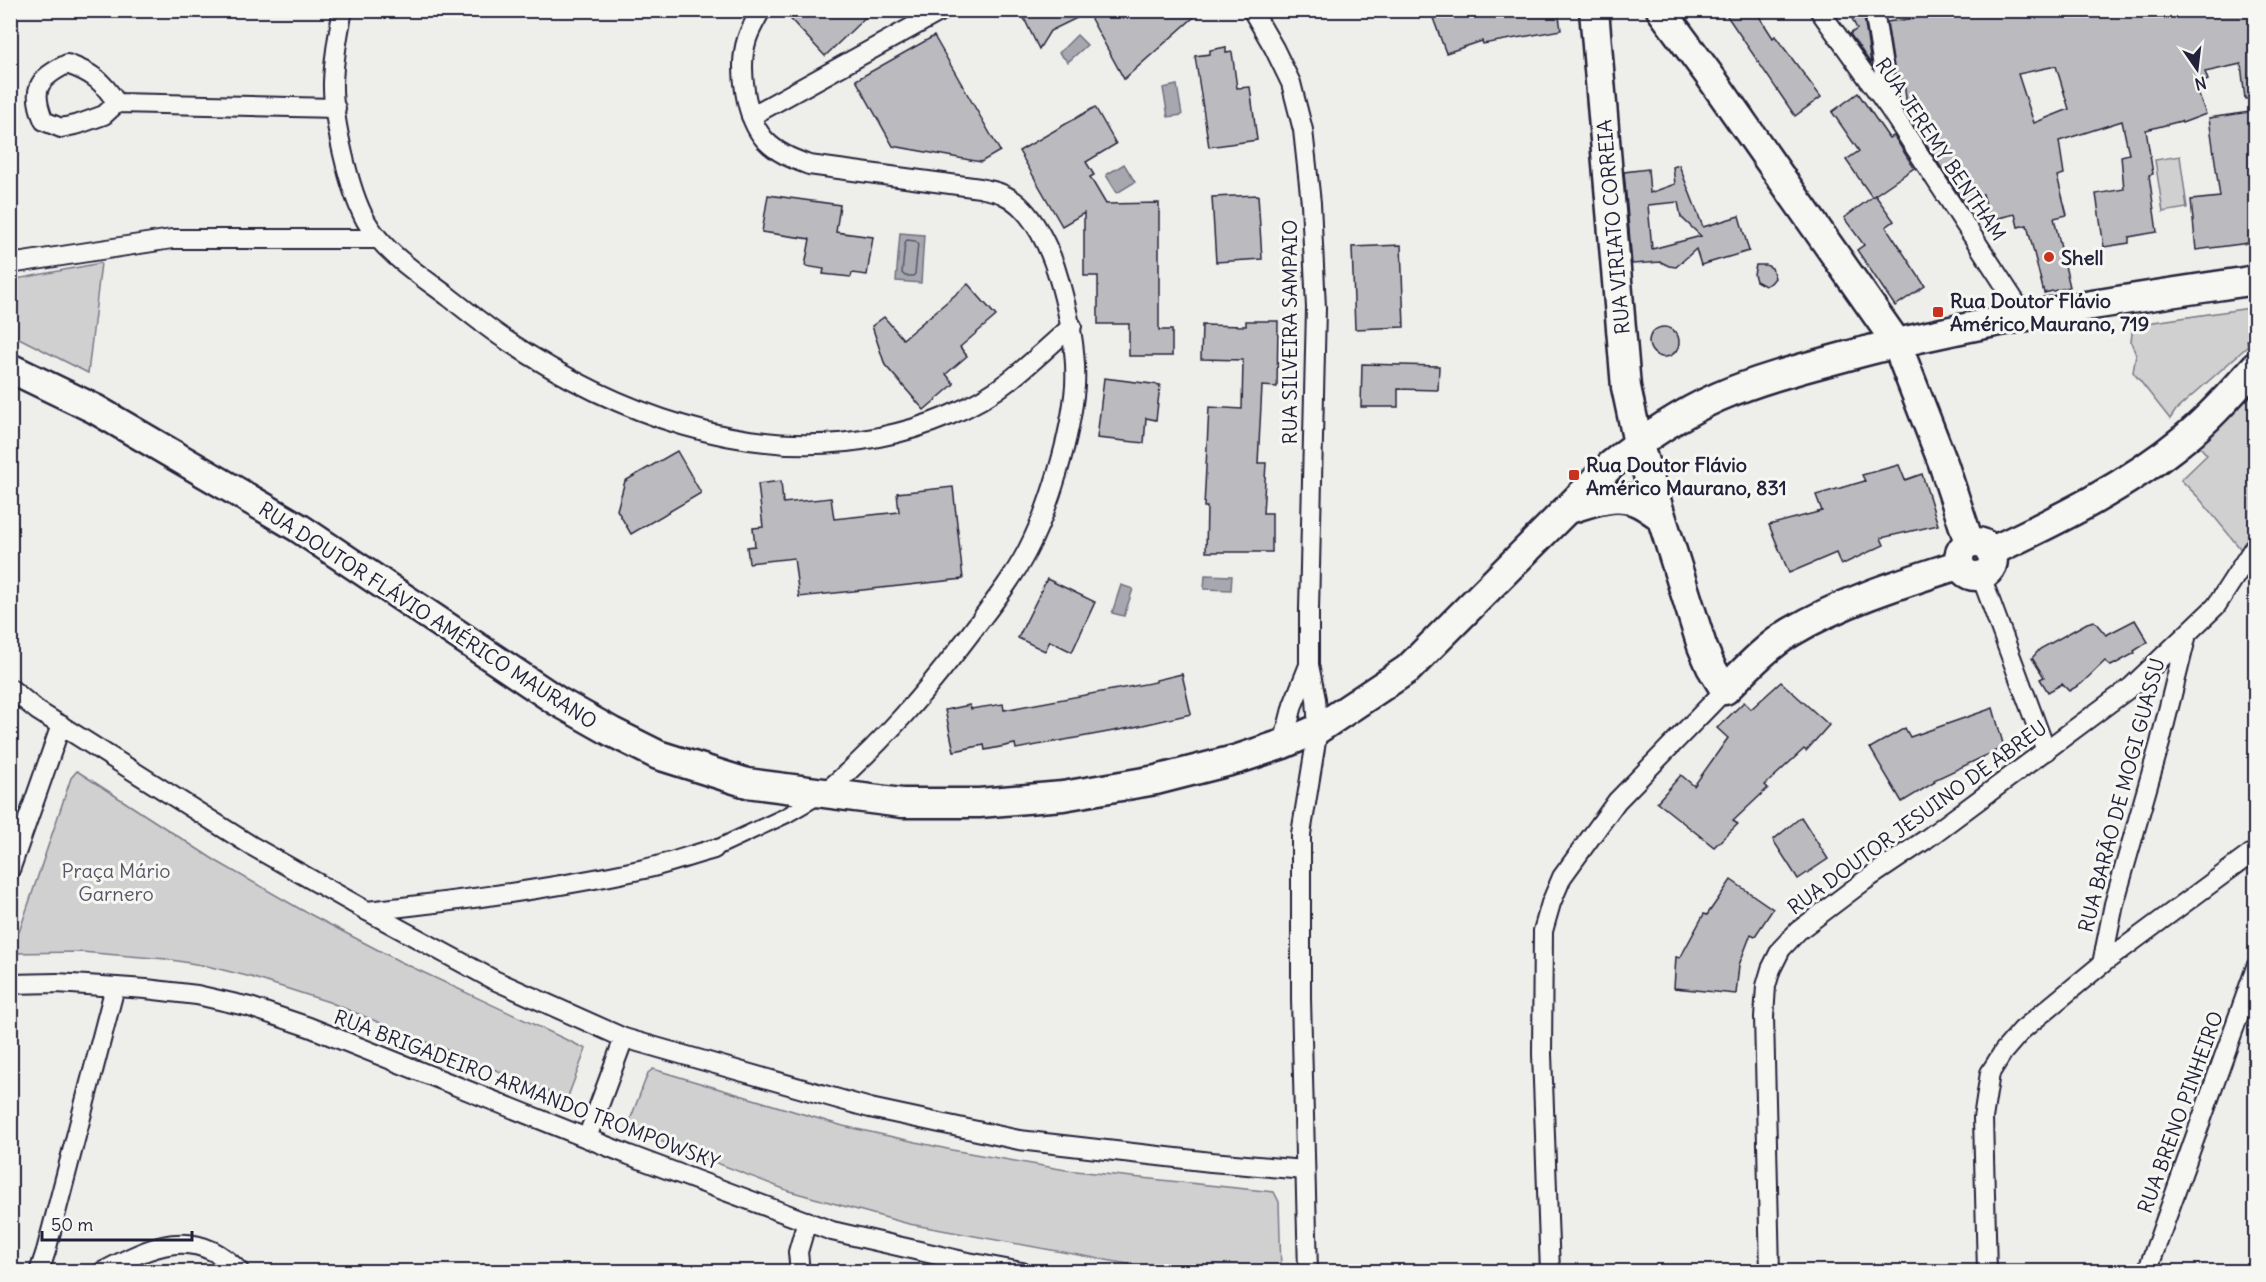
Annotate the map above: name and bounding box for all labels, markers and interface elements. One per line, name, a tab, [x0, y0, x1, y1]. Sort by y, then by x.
north arrow	[2167, 39, 2227, 99]
street label: RUA JEREMY BENTHAM	[1870, 53, 2012, 245]
text: N	[2193, 73, 2208, 95]
street label: RUA VIRIATO CORREIA	[1591, 118, 1635, 336]
street label: RUA SILVEIRA SAMPAIO	[1277, 220, 1302, 444]
place label: Shell	[2061, 245, 2103, 270]
marker: Shell	[2042, 250, 2056, 264]
place label: Rua Doutor Flávio Américo Maurano, 719	[1950, 288, 2149, 336]
marker: Rua Doutor Flávio Américo Maurano, 719	[1931, 305, 1945, 319]
place label: Rua Doutor Flávio Américo Maurano, 831	[1586, 452, 1787, 500]
marker: Rua Doutor Flávio Américo Maurano, 831	[1567, 468, 1581, 482]
street label: RUA DOUTOR FLÁVIO AMÉRICO MAURANO	[254, 496, 602, 734]
street label: RUA BARÃO DE MOGI GUASSU	[2072, 655, 2170, 935]
street label: RUA DOUTOR JESUINO DE ABREU	[1782, 714, 2052, 920]
park label: Praça Mário Garnero	[62, 858, 170, 906]
street label: RUA BRIGADEIRO ARMANDO TROMPOWSKY	[331, 1004, 723, 1174]
street label: RUA BRENO PINHEIRO	[2132, 1008, 2228, 1216]
scale bar	[42, 1204, 192, 1242]
text: 50 m	[51, 1213, 93, 1236]

